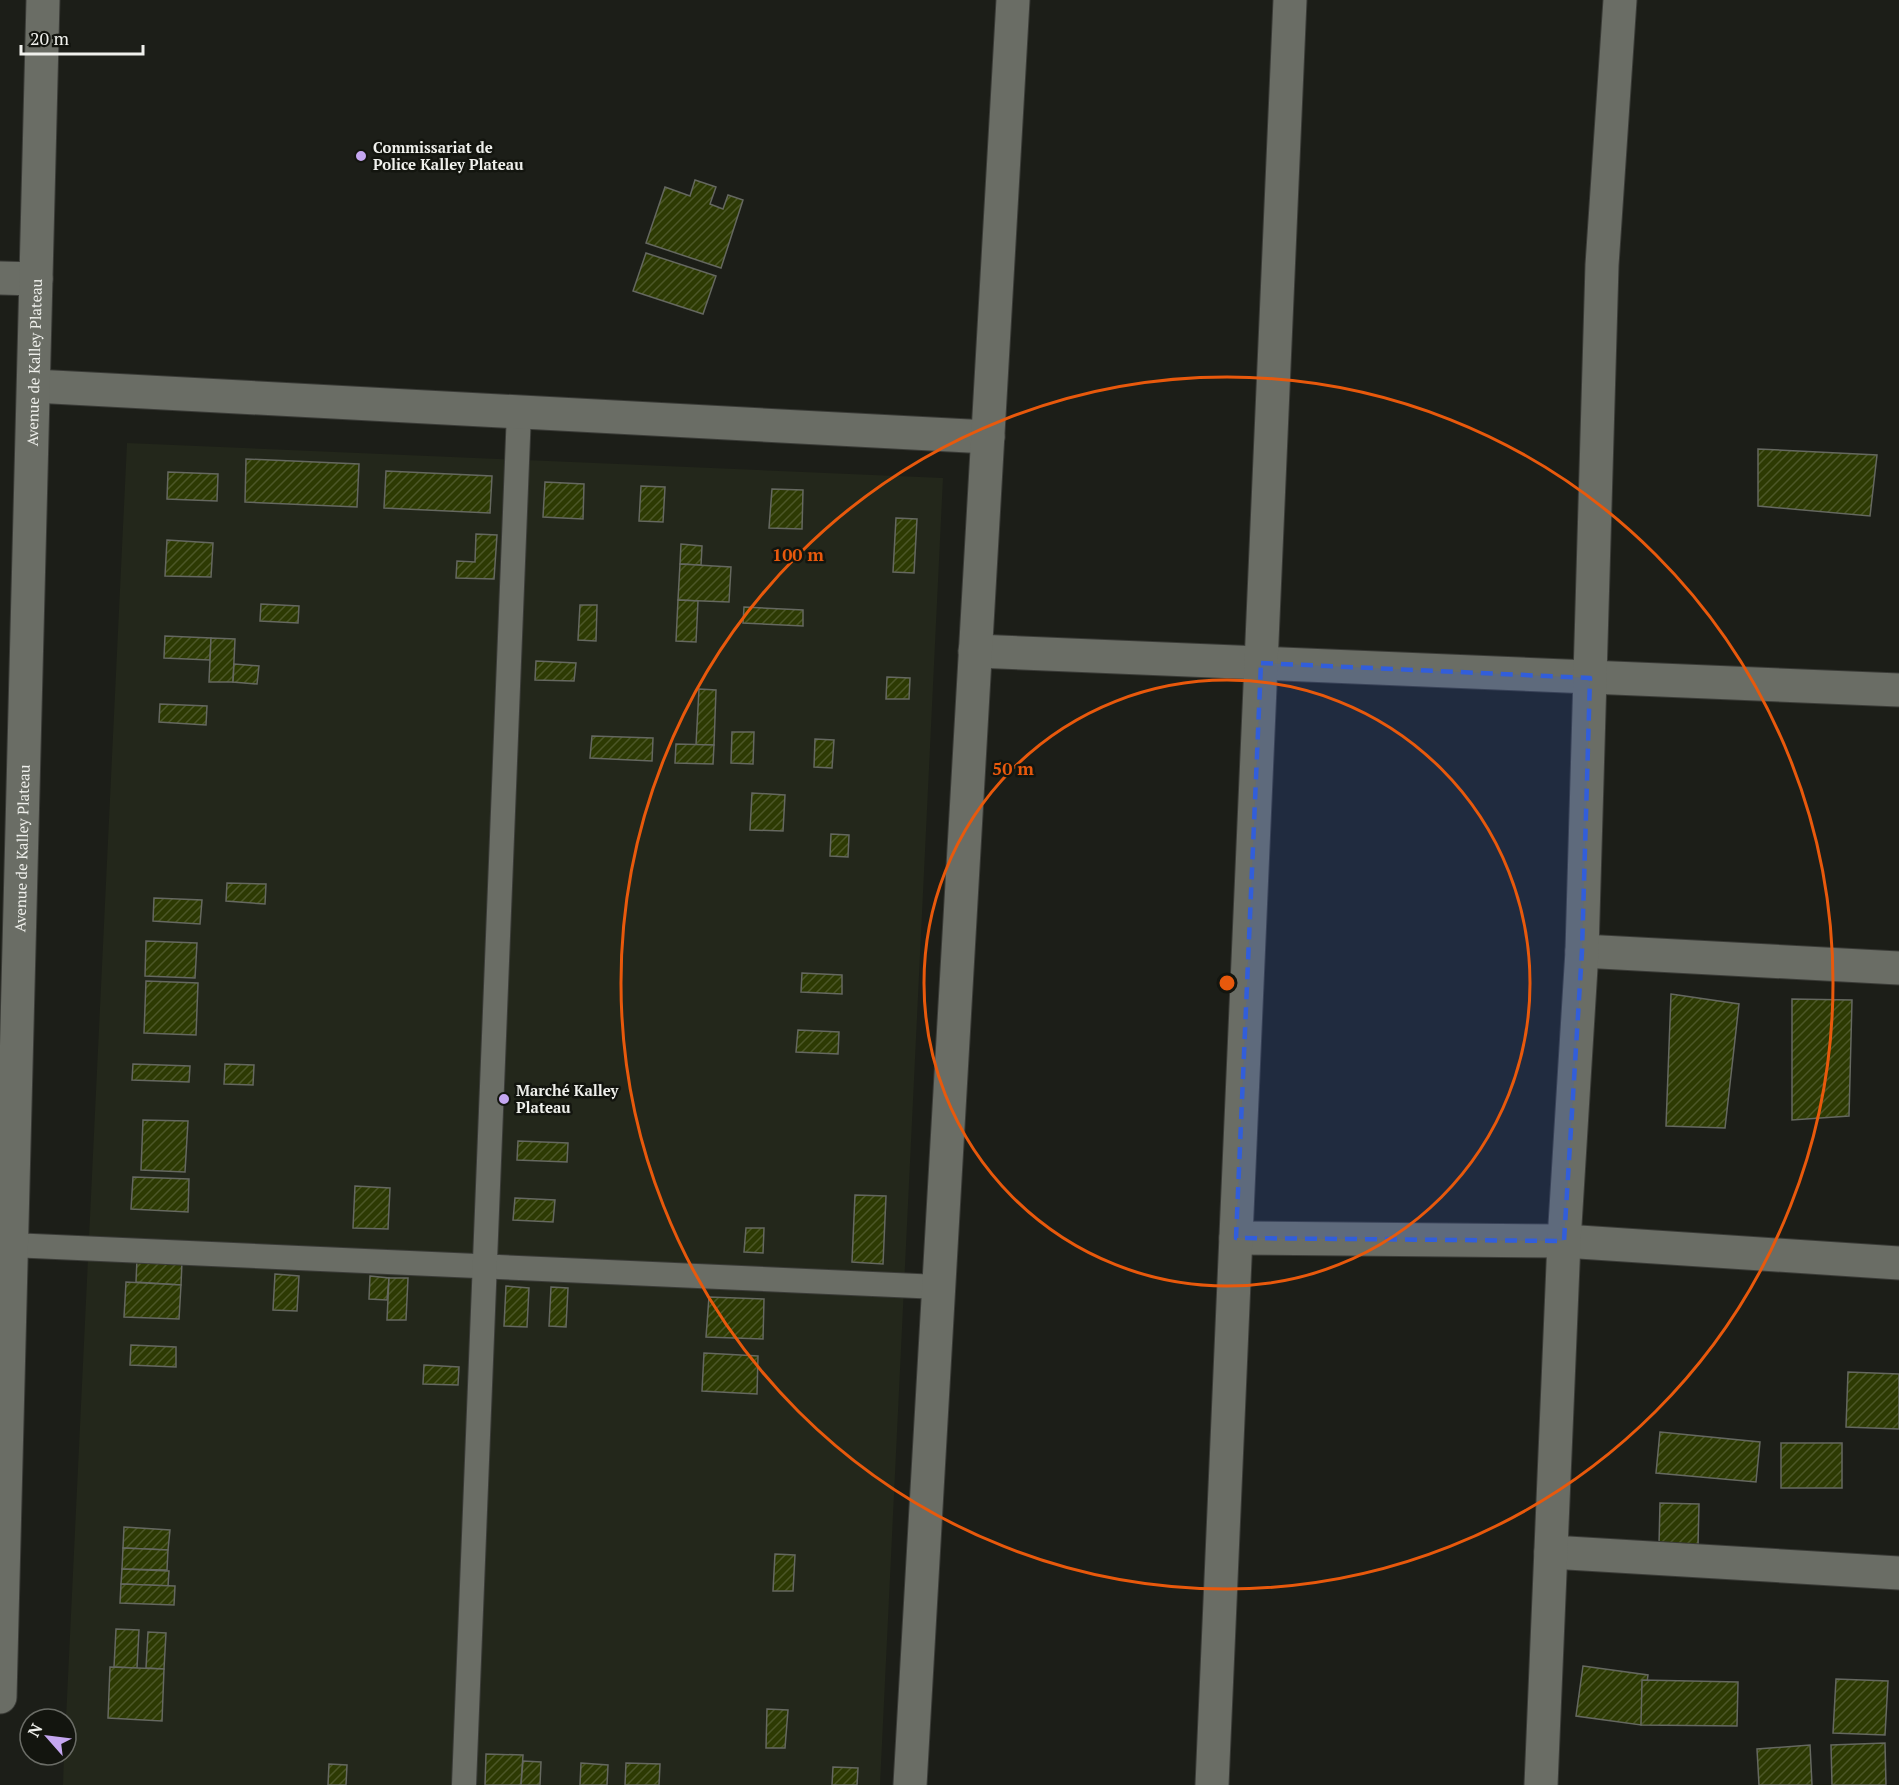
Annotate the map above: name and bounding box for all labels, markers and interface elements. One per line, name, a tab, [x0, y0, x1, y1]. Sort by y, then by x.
scale bar	[21, 18, 142, 56]
text: 20 m	[30, 26, 70, 50]
place label: Commissariat de Police Kalley Plateau	[373, 137, 524, 174]
marker: Commissariat de Police Kalley Plateau	[354, 149, 368, 163]
street label: Avenue de Kalley Plateau	[22, 278, 46, 446]
text: 100 m	[772, 542, 824, 566]
text: 50 m	[992, 756, 1034, 780]
street label: Avenue de Kalley Plateau	[9, 764, 34, 932]
centre of rings	[1217, 973, 1237, 993]
place label: Marché Kalley Plateau	[516, 1080, 620, 1117]
marker: Marché Kalley Plateau	[497, 1092, 511, 1106]
north arrow	[18, 1707, 78, 1767]
text: N	[22, 1719, 47, 1740]

